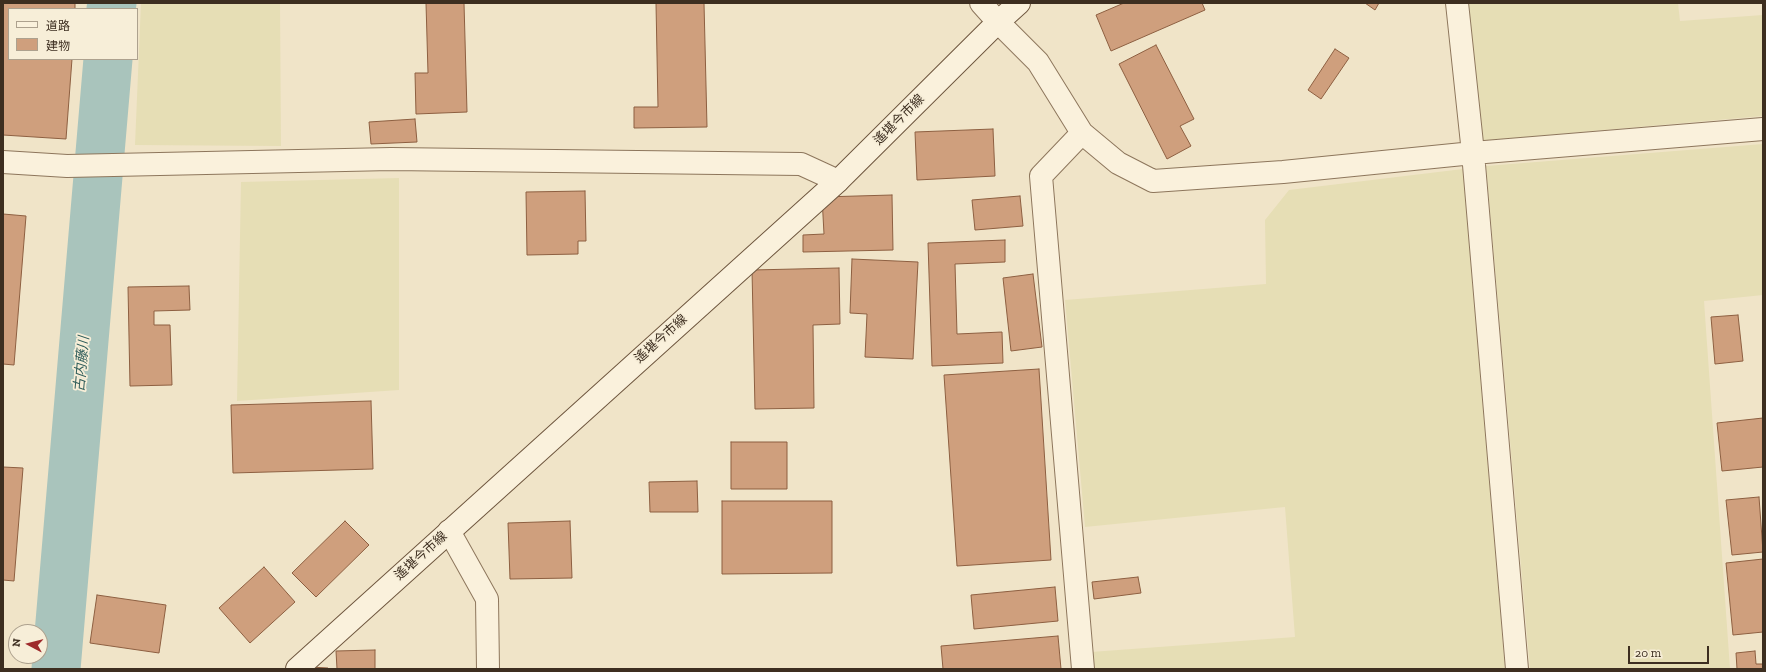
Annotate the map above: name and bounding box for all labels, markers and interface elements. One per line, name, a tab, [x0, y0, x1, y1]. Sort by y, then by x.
legend	[8, 8, 138, 60]
text: 道路	[46, 19, 70, 33]
text: 建物	[46, 39, 70, 53]
street label: 遙堪今市線	[871, 92, 927, 148]
street label: 遙堪今市線	[632, 311, 690, 367]
water label: 古内藤川	[71, 335, 93, 393]
street label: 遙堪今市線	[392, 528, 450, 584]
north arrow	[8, 624, 48, 664]
text: N	[10, 638, 24, 648]
scale bar	[1630, 638, 1711, 664]
text: 20 m	[1635, 646, 1661, 660]

